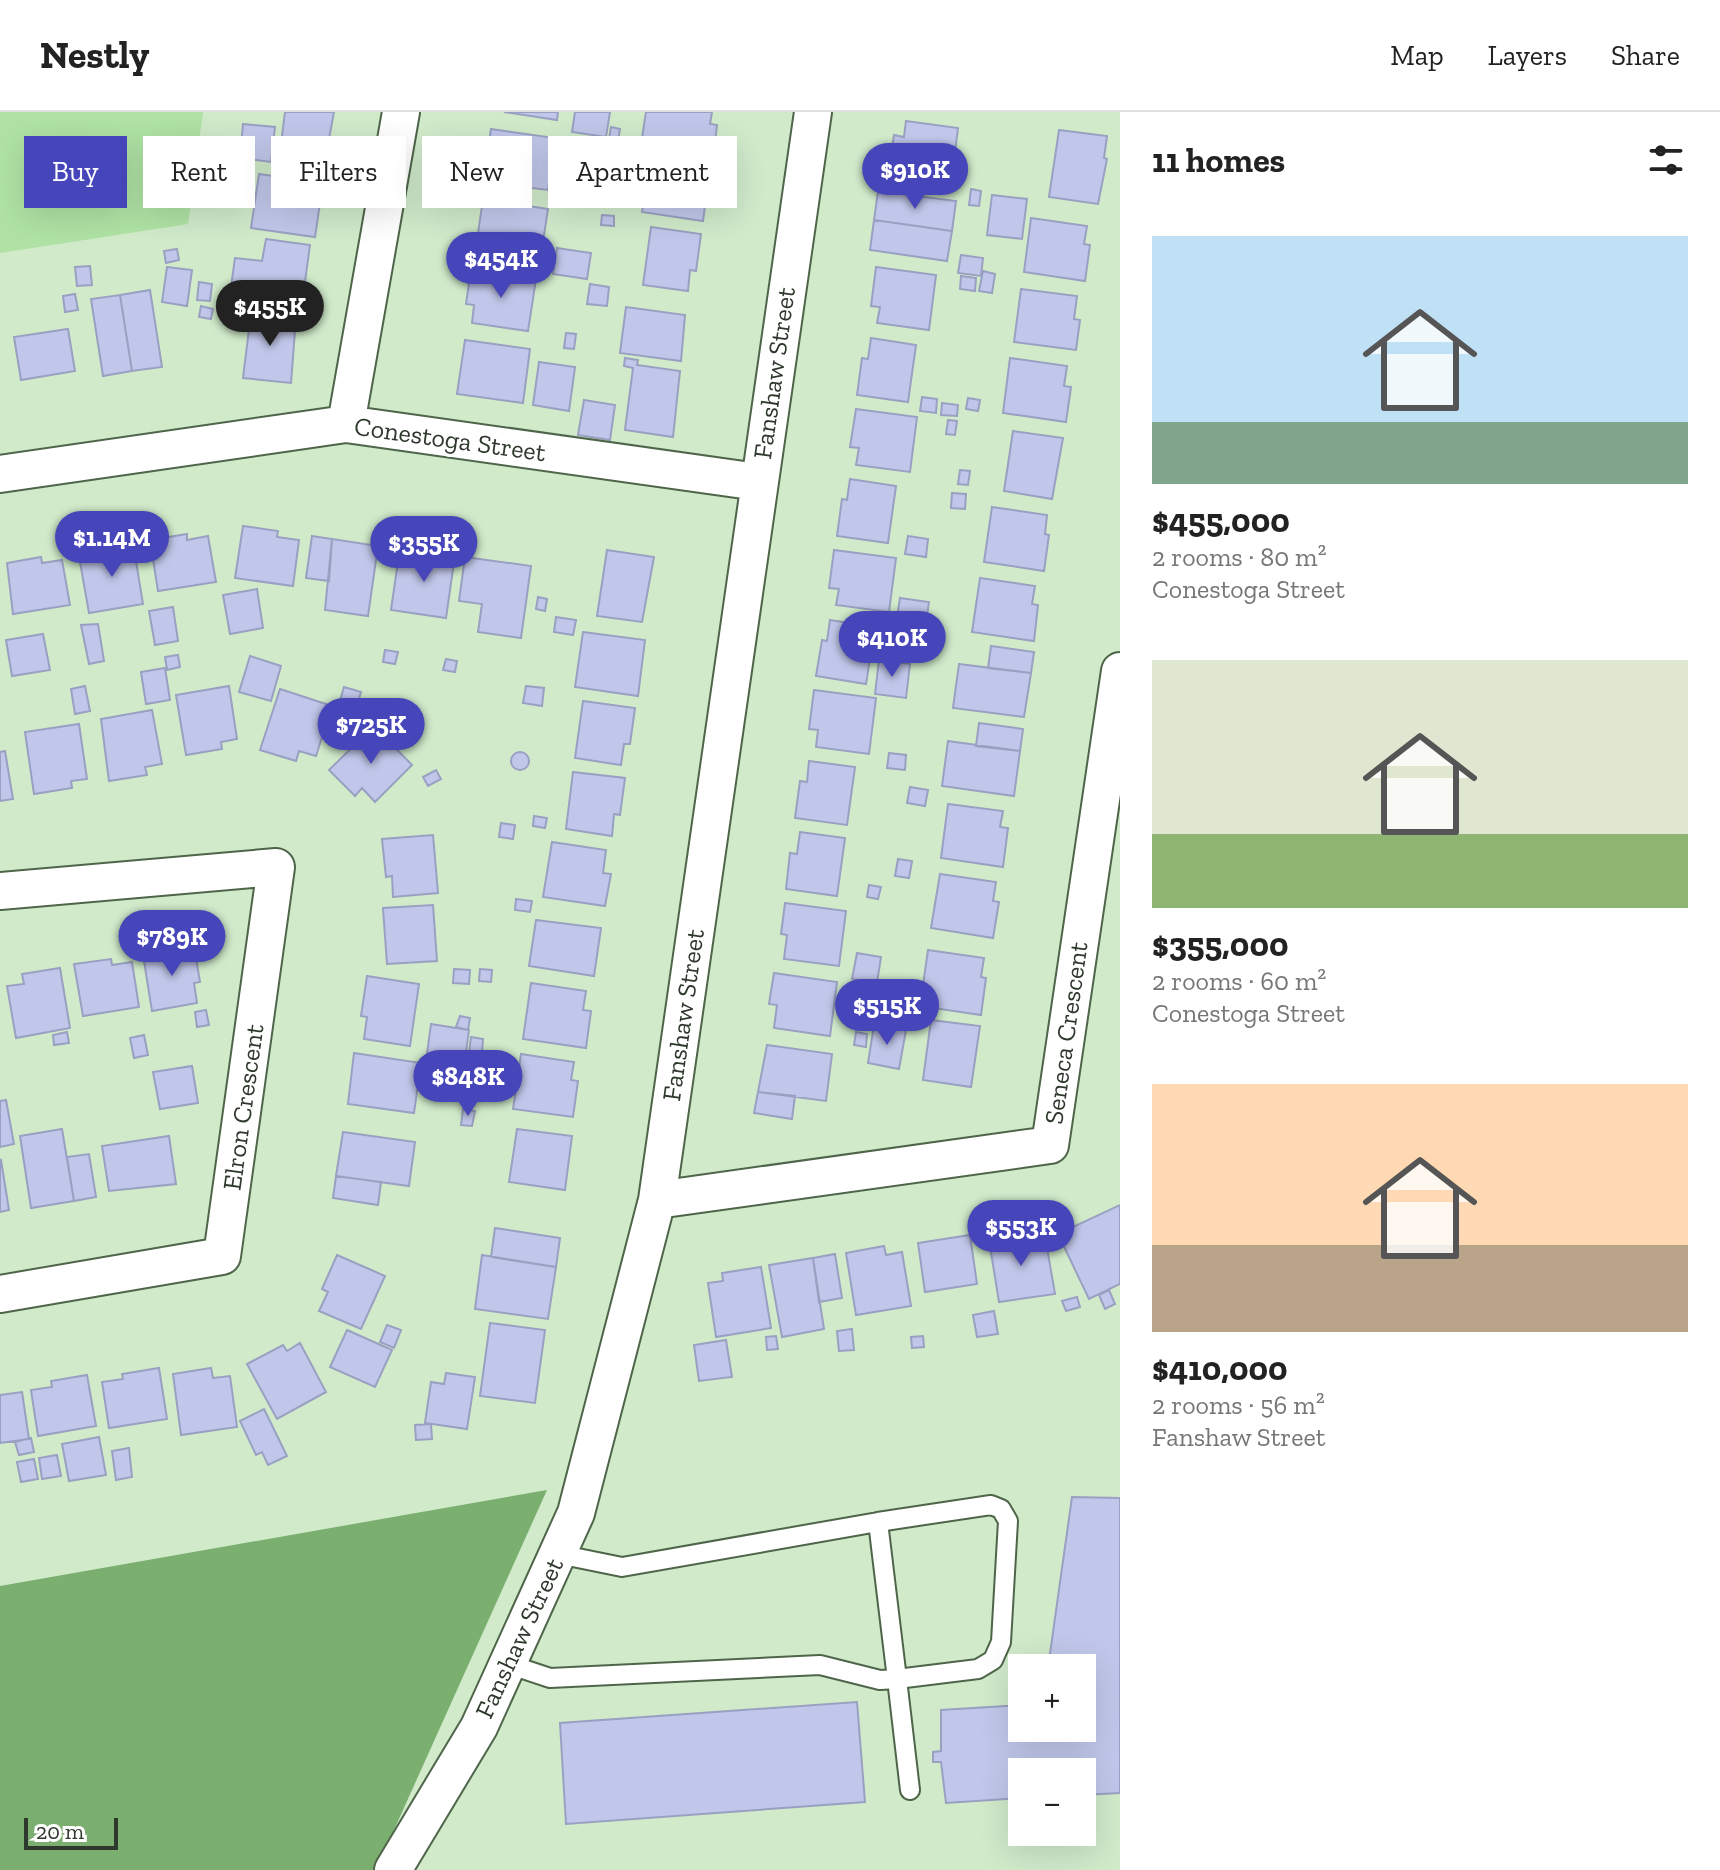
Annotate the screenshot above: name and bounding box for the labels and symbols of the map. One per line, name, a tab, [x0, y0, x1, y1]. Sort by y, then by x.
pin: $910K	[859, 143, 971, 211]
pin: $454K	[445, 232, 557, 300]
pin: $455K	[214, 280, 326, 348]
street label: Fanshaw Street	[746, 285, 802, 461]
street label: Conestoga Street	[352, 410, 548, 468]
pin: $1.14M	[47, 511, 177, 579]
pin: $355K	[368, 516, 480, 584]
pin: $410K	[836, 611, 948, 679]
pin: $725K	[315, 698, 427, 766]
pin: $789K	[116, 910, 228, 978]
street label: Fanshaw Street	[655, 927, 711, 1103]
street label: Seneca Crescent	[1037, 939, 1095, 1126]
pin: $515K	[831, 979, 943, 1047]
street label: Elron Crescent	[216, 1022, 271, 1192]
pin: $848K	[412, 1050, 524, 1118]
pin: $553K	[965, 1200, 1077, 1268]
street label: Fanshaw Street	[468, 1552, 570, 1723]
scale bar	[24, 1814, 118, 1850]

